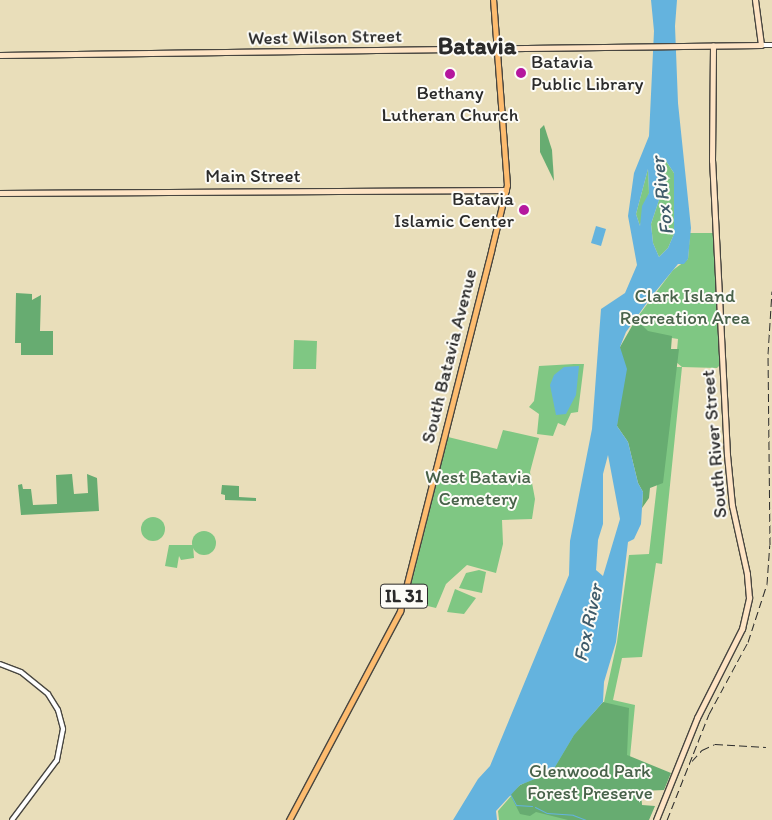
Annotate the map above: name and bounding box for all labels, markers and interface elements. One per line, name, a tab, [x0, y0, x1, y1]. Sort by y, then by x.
street label: West Wilson Street	[248, 24, 402, 50]
district label: Batavia	[438, 32, 516, 60]
place label: Batavia Public Library	[531, 51, 643, 95]
marker: Batavia Public Library	[515, 67, 527, 79]
marker: Bethany Lutheran Church	[444, 68, 456, 80]
place label: Bethany Lutheran Church	[381, 82, 519, 126]
water label: Fox River	[645, 156, 679, 236]
street label: Main Street	[206, 165, 300, 187]
place label: Batavia Islamic Center	[393, 188, 514, 232]
marker: Batavia Islamic Center	[518, 204, 530, 216]
street label: South Batavia Avenue	[416, 267, 482, 445]
park label: Clark Island Recreation Area	[620, 285, 750, 329]
street label: South River Street	[696, 369, 732, 519]
park label: West Batavia Cemetery	[425, 466, 531, 510]
road number: IL 31	[379, 580, 429, 612]
water label: Fox River	[568, 582, 608, 664]
park label: Glenwood Park Forest Preserve	[527, 760, 653, 804]

